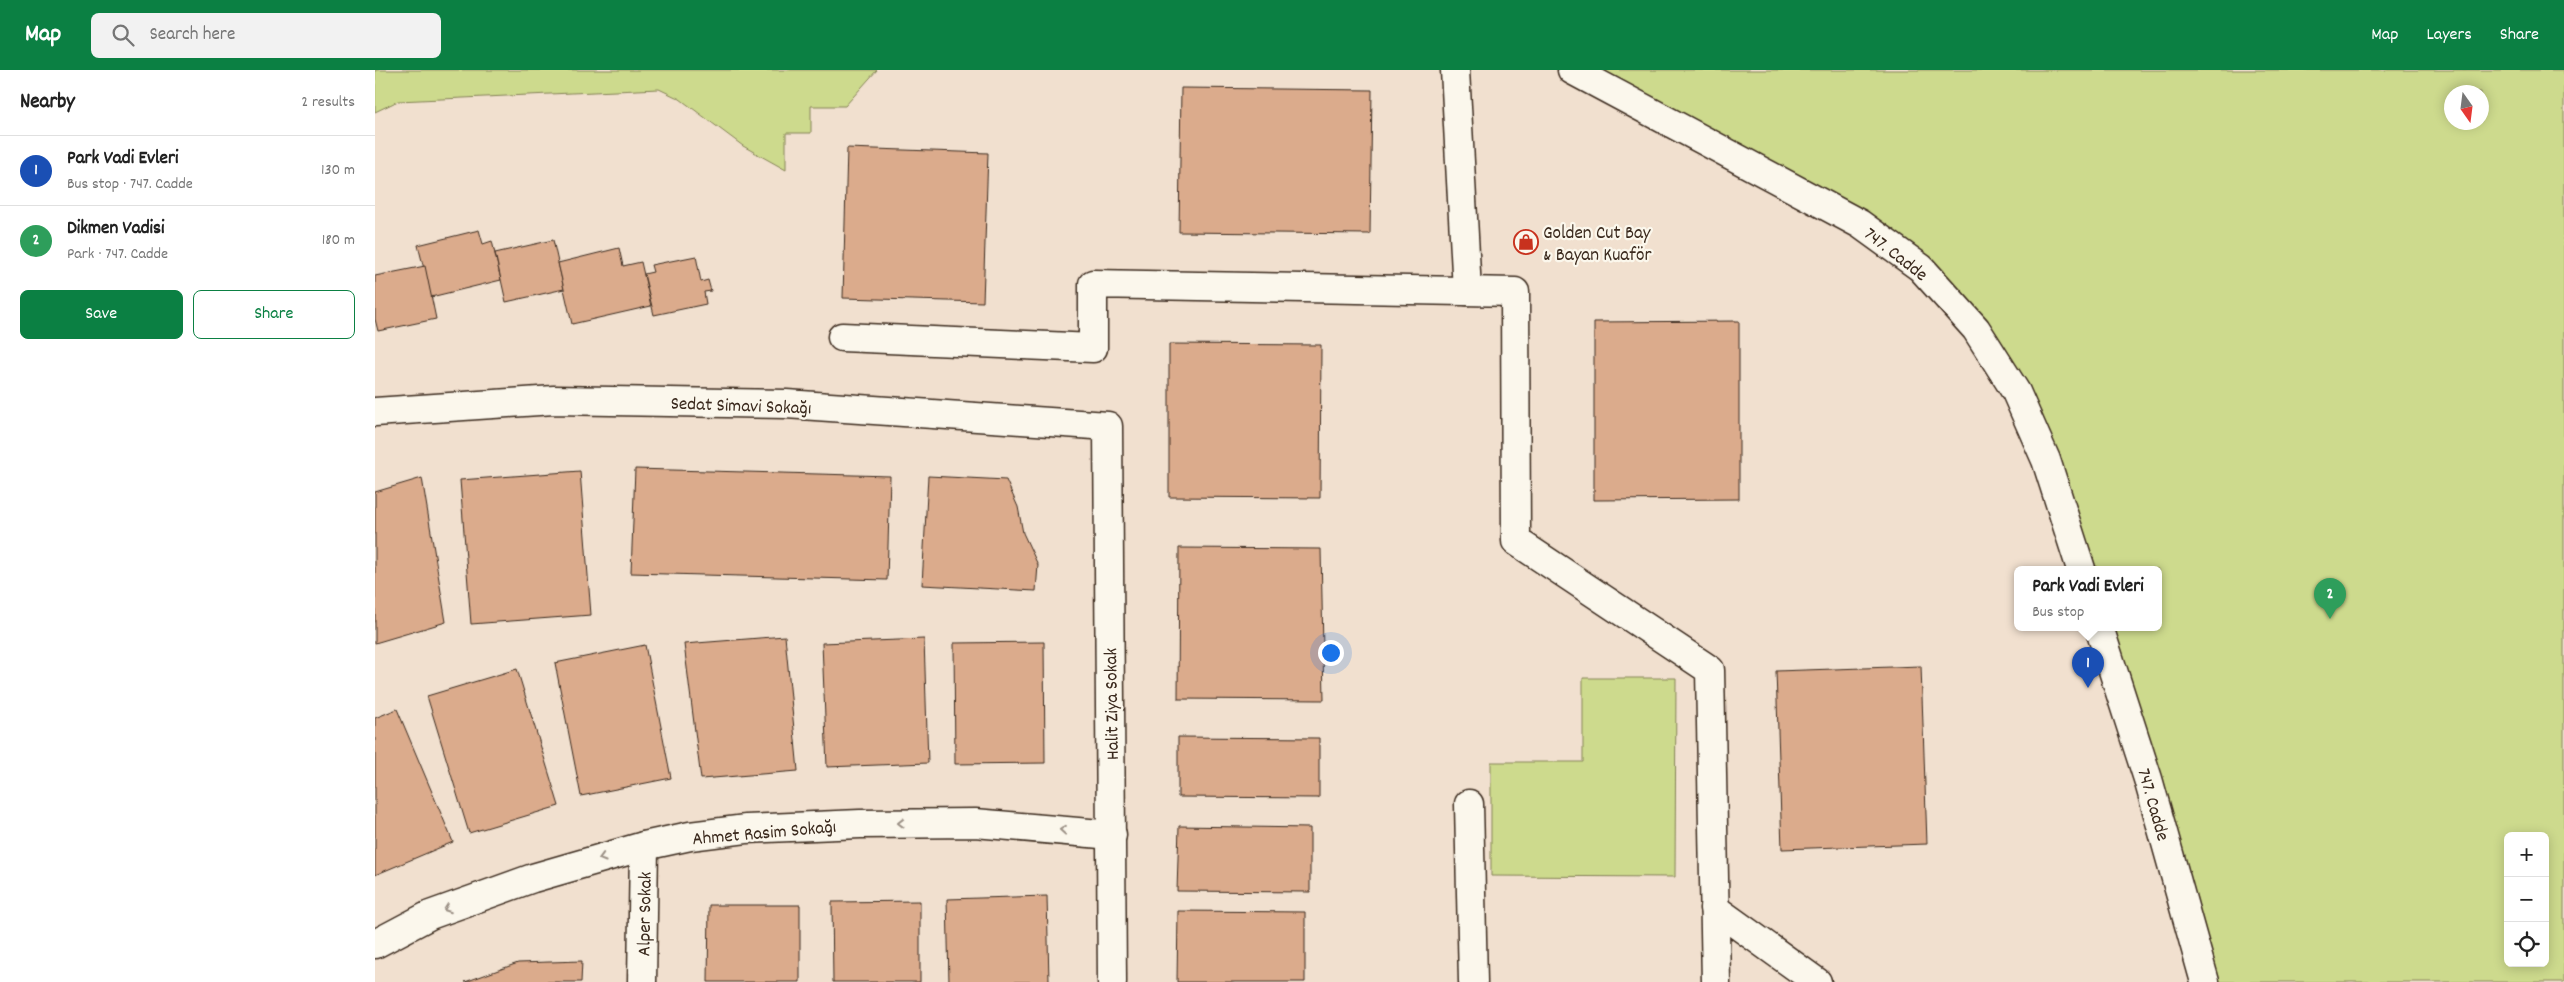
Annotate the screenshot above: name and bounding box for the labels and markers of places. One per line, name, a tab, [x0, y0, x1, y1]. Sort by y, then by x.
place label: Golden Cut Bay & Bayan Kuaför	[1543, 221, 1651, 270]
shop icon: Golden Cut Bay & Bayan Kuaför	[1513, 229, 1539, 255]
pin: 2	[2314, 578, 2346, 619]
pin: 1	[2072, 647, 2104, 688]

